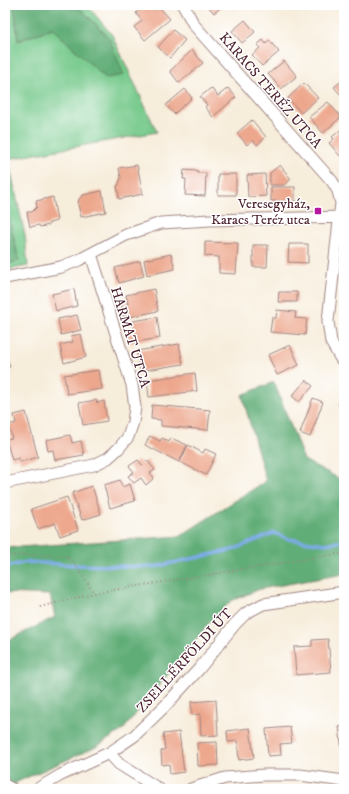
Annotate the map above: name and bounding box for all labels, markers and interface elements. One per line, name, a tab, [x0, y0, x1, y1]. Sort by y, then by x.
street label: KARACS TERÉZ UTCA	[215, 29, 326, 153]
place label: Veresegyház, Karacs Teréz utca	[211, 195, 310, 229]
marker: Veresegyház, Karacs Teréz utca	[313, 206, 323, 216]
street label: HARMAT UTCA	[106, 285, 154, 391]
street label: ZSELLÉRFÖLDI ÚT	[133, 604, 237, 717]

